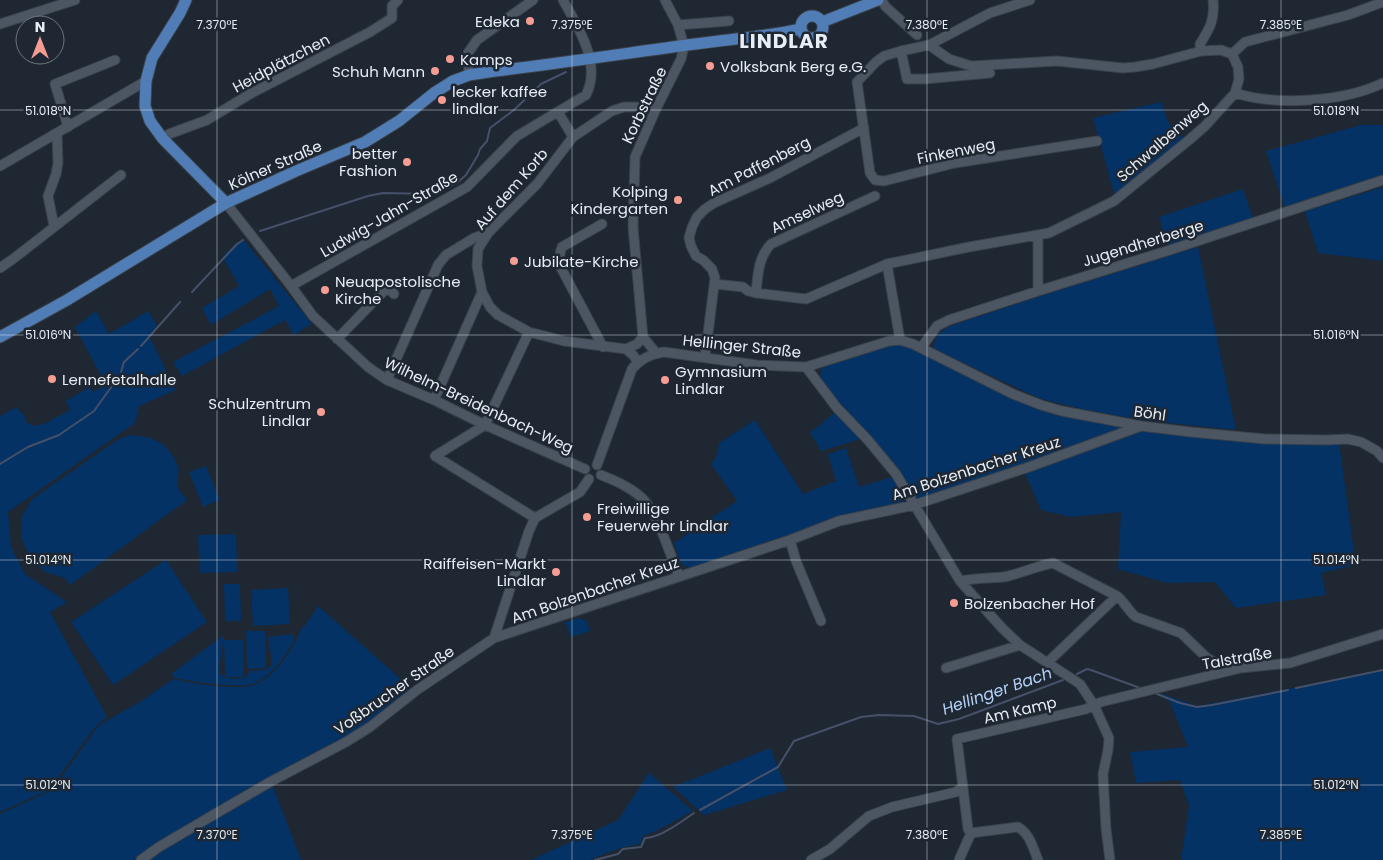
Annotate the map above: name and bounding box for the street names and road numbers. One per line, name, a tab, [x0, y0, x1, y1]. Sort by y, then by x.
street label: Heidplätzchen	[229, 29, 333, 97]
street label: Korbstraße	[616, 63, 672, 147]
street label: Schwalbenweg	[1112, 96, 1212, 186]
street label: Am Paffenberg	[704, 131, 814, 201]
street label: Finkenweg	[915, 133, 997, 169]
street label: Kölner Straße	[225, 135, 325, 195]
street label: Auf dem Korb	[470, 144, 552, 234]
street label: Ludwig-Jahn-Straße	[316, 166, 462, 262]
street label: Amselweg	[767, 186, 847, 238]
street label: Jugendherberge	[1080, 215, 1206, 271]
street label: Hellinger Straße	[682, 329, 802, 363]
street label: Wilhelm-Breidenbach-Weg	[381, 352, 577, 458]
street label: Böhl	[1133, 400, 1167, 426]
street label: Am Bolzenbacher Kreuz	[889, 431, 1063, 505]
street label: Am Bolzenbacher Kreuz	[508, 551, 682, 629]
street label: Voßbrucher Straße	[330, 641, 458, 739]
street label: Talstraße	[1200, 642, 1274, 674]
street label: Am Kamp	[981, 691, 1059, 729]

